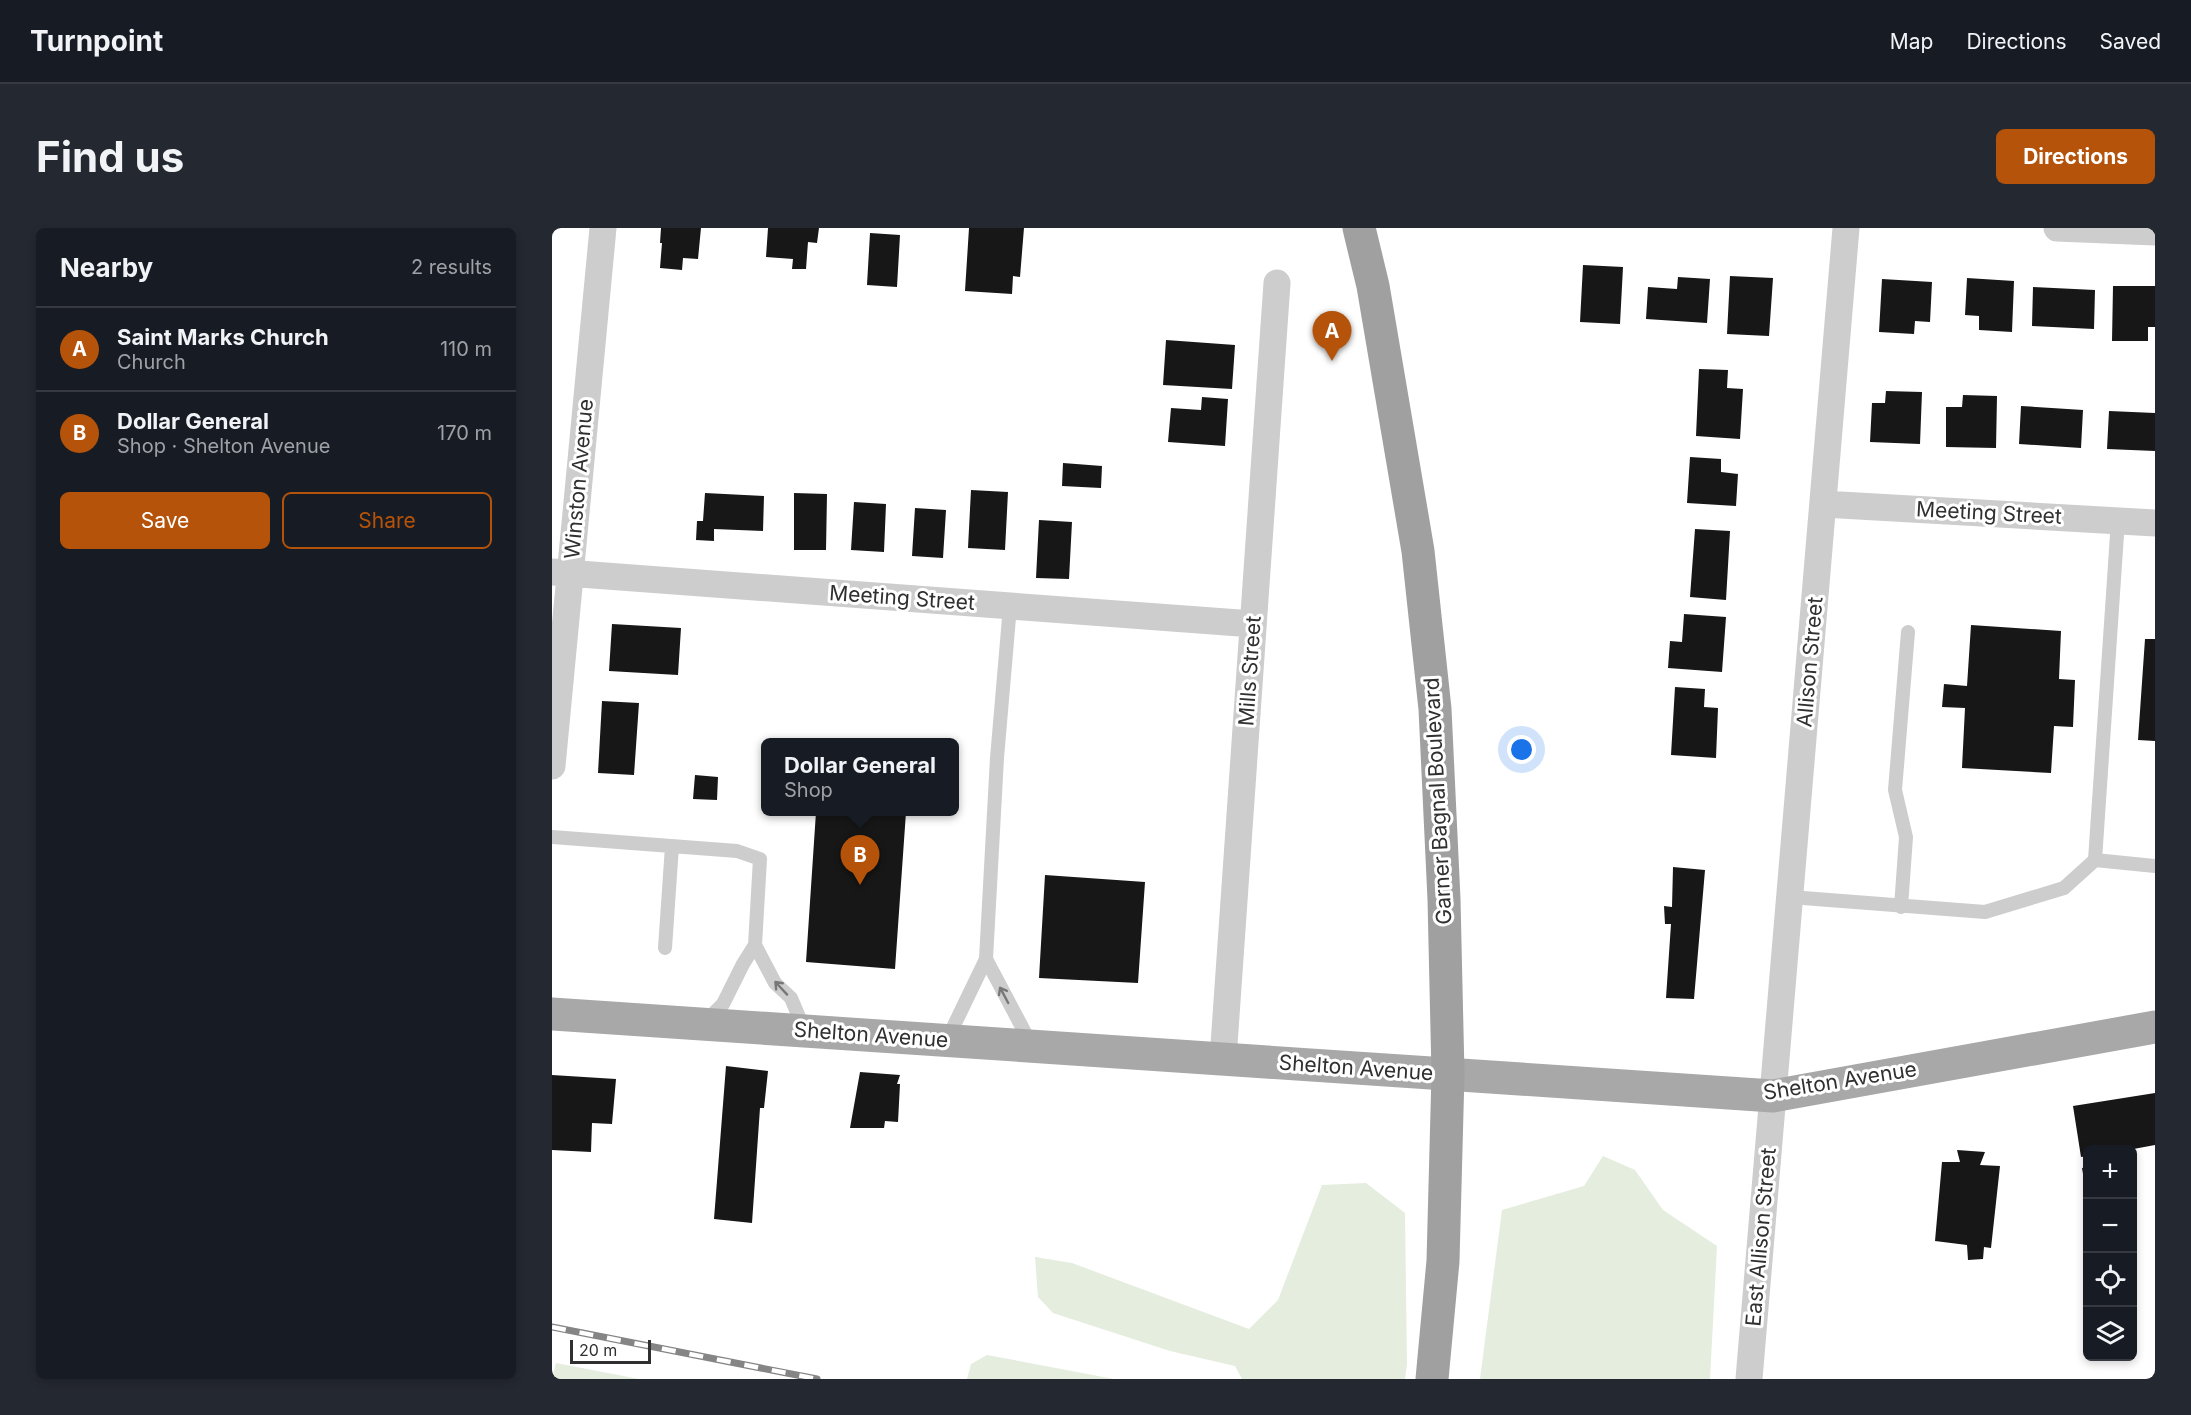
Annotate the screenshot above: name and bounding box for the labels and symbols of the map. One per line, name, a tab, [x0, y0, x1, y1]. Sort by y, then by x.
pin: A	[1312, 312, 1352, 361]
street label: Winston Avenue	[559, 398, 598, 560]
street label: Meeting Street	[1916, 496, 2063, 529]
street label: Meeting Street	[828, 580, 976, 615]
street label: Allison Street	[1791, 595, 1828, 728]
street label: Mills Street	[1233, 615, 1266, 727]
street label: Garner Bagnal Boulevard	[1419, 677, 1456, 925]
your location	[1507, 735, 1536, 764]
pin: B	[840, 836, 880, 885]
one-way arrow	[774, 980, 788, 995]
one-way arrow	[998, 986, 1009, 1004]
street label: Shelton Avenue	[793, 1017, 949, 1052]
street label: Shelton Avenue	[1278, 1050, 1434, 1085]
street label: Shelton Avenue	[1761, 1056, 1918, 1105]
street label: East Allison Street	[1740, 1146, 1781, 1327]
scale bar	[570, 1337, 651, 1364]

